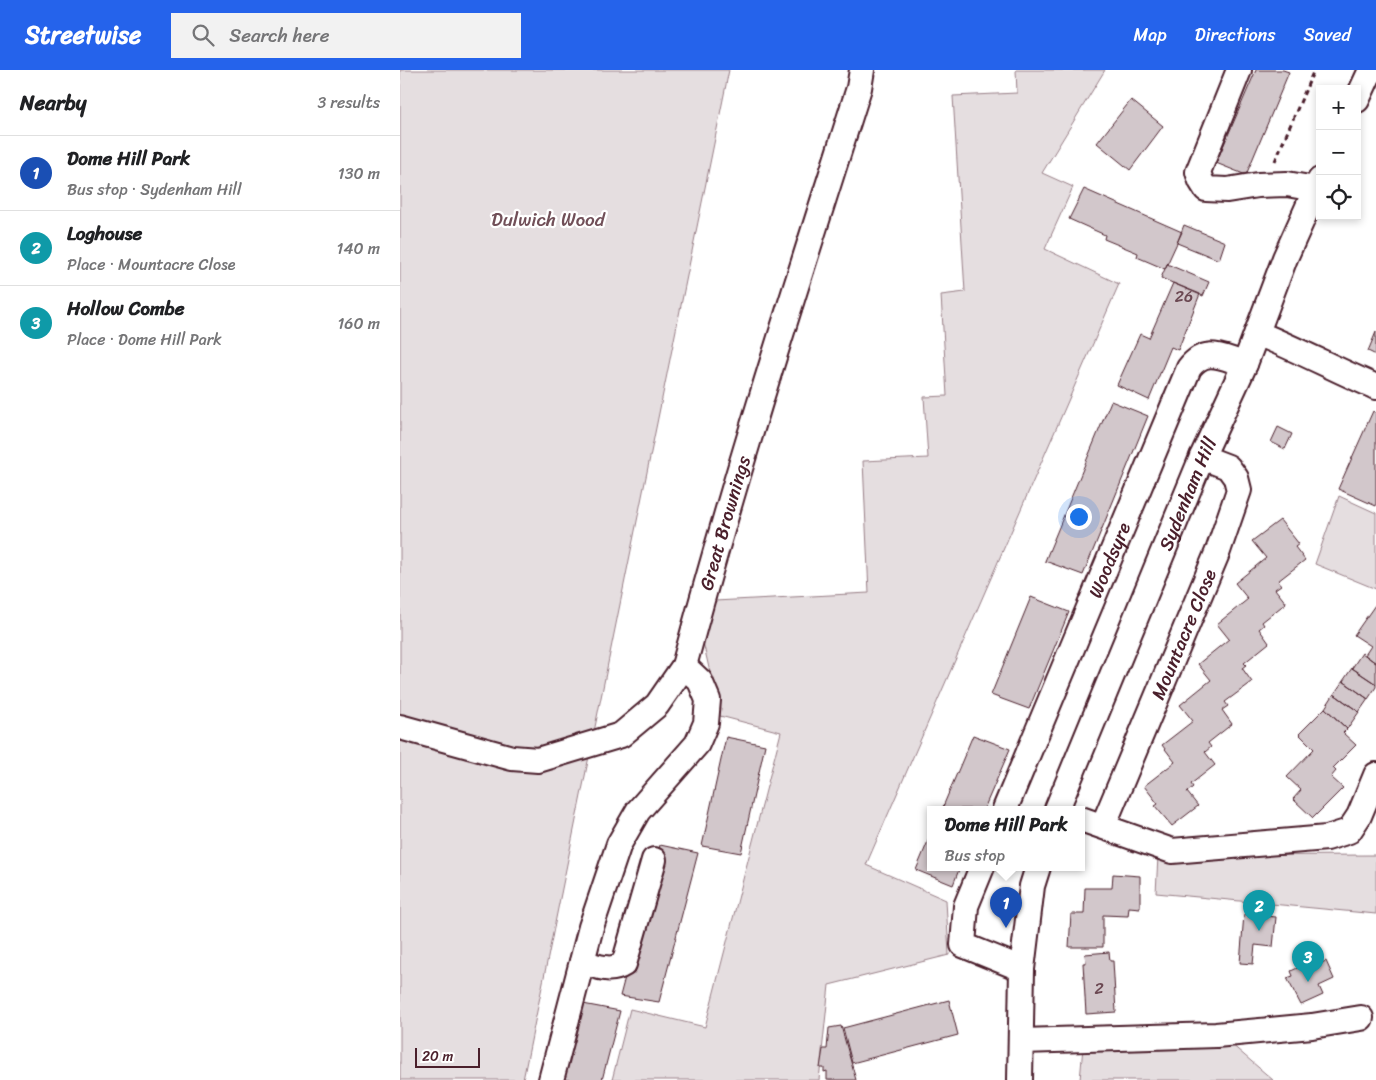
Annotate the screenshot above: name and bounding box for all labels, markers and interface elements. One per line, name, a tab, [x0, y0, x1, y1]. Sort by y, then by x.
search box	[171, 13, 521, 58]
text: Streetwise	[25, 14, 141, 56]
text: Search here	[229, 19, 329, 52]
text: Map	[1134, 19, 1167, 51]
text: Directions	[1195, 19, 1276, 51]
text: Saved	[1304, 19, 1351, 51]
icon: search	[189, 21, 217, 49]
text: Nearby	[20, 84, 86, 122]
map controls	[1316, 85, 1361, 220]
button: +	[1316, 85, 1361, 130]
text: 3 results	[317, 88, 380, 117]
button: −	[1316, 130, 1361, 175]
text: Dome Hill Park	[67, 142, 190, 175]
text: 1	[33, 159, 39, 188]
text: 130 m	[338, 159, 380, 188]
text: Bus stop · Sydenham Hill	[67, 175, 242, 204]
button: locate	[1316, 175, 1361, 220]
park label: Dulwich Wood	[491, 203, 606, 236]
text: Loghouse	[67, 217, 142, 250]
text: 2	[31, 234, 41, 263]
text: 140 m	[337, 234, 380, 263]
text: Place · Mountacre Close	[67, 250, 235, 279]
house number: 26	[1175, 282, 1193, 311]
text: Hollow Combe	[67, 292, 184, 325]
text: 3	[32, 309, 40, 338]
text: 160 m	[337, 309, 380, 338]
text: Place · Dome Hill Park	[67, 325, 222, 354]
street label: Sydenham Hill	[1149, 431, 1226, 556]
street label: Great Brownings	[690, 451, 760, 594]
your location	[1066, 504, 1092, 530]
street label: Woodsyre	[1079, 517, 1140, 603]
street label: Mountacre Close	[1142, 564, 1226, 705]
popup	[927, 806, 1085, 871]
text: Dome Hill Park	[944, 808, 1068, 841]
text: Bus stop	[944, 841, 1005, 870]
pin: 1	[990, 887, 1022, 928]
pin: 2	[1243, 890, 1275, 931]
pin: 3	[1292, 941, 1324, 982]
house number: 2	[1094, 974, 1104, 1003]
text: 20 m	[422, 1044, 453, 1069]
scale bar	[415, 1045, 480, 1068]

